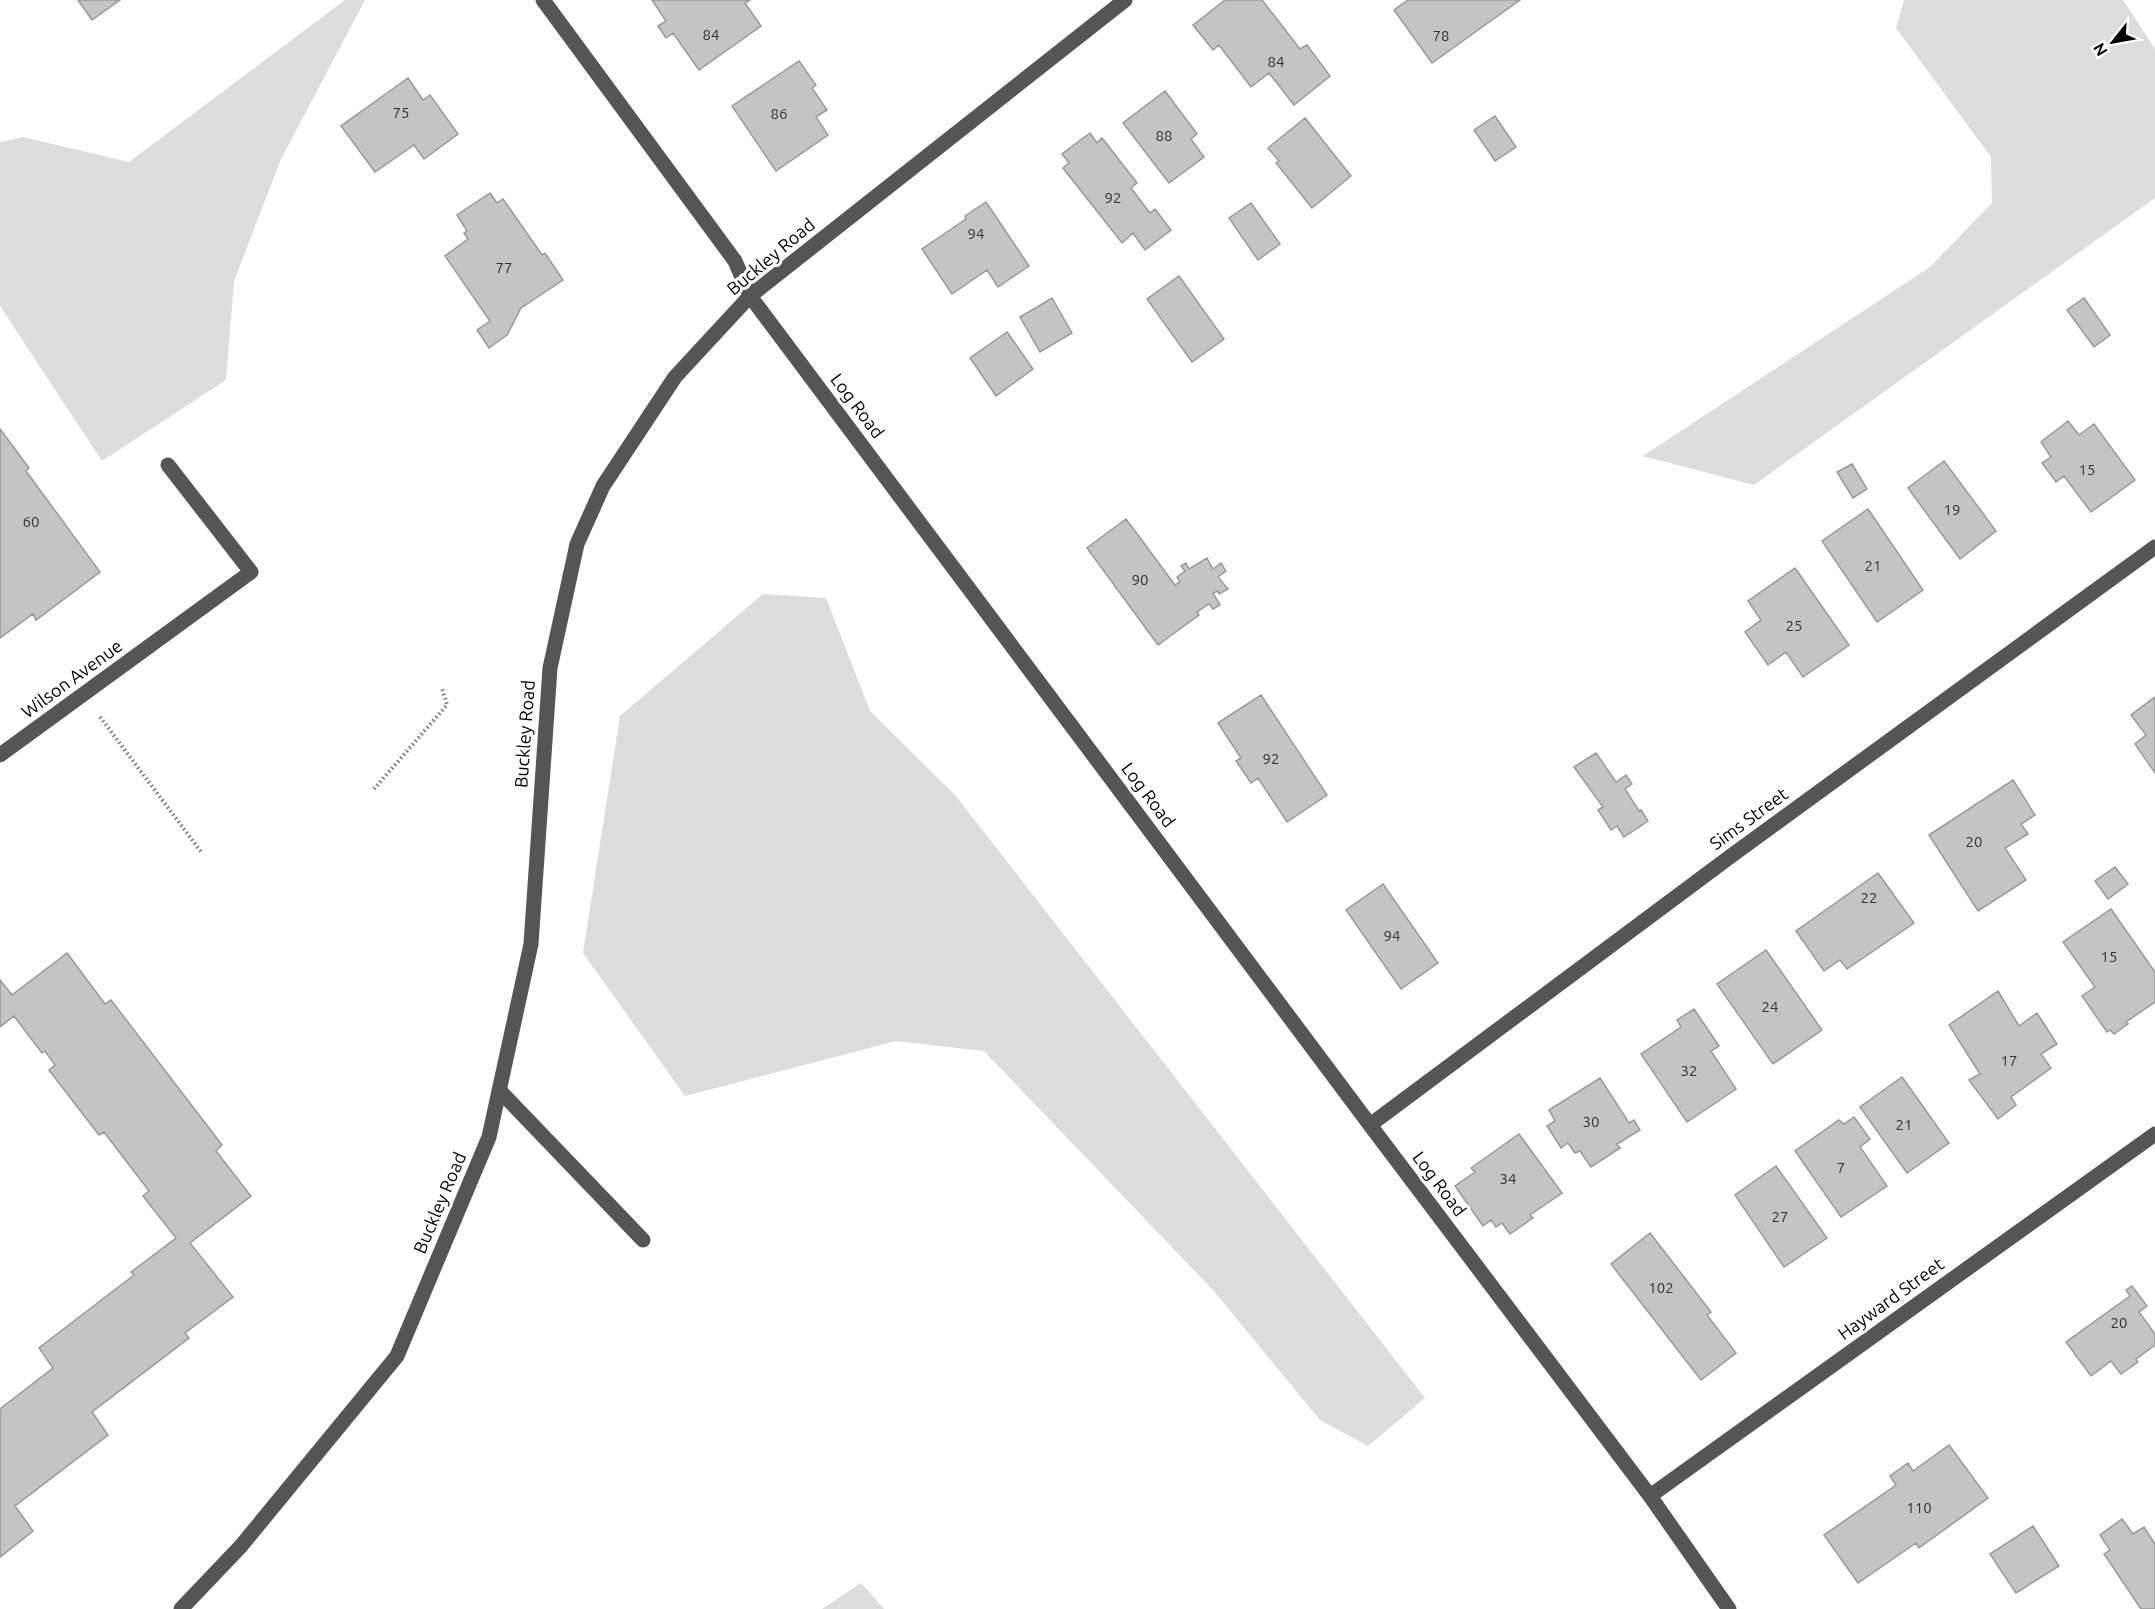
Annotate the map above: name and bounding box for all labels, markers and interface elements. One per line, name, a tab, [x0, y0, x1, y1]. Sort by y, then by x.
north arrow	[2083, 12, 2143, 72]
house number: 84	[703, 26, 719, 43]
house number: 78	[1433, 27, 1449, 44]
text: N	[2089, 40, 2111, 59]
house number: 84	[1268, 53, 1284, 70]
house number: 75	[393, 104, 409, 121]
house number: 86	[771, 105, 787, 122]
house number: 88	[1156, 127, 1172, 144]
house number: 92	[1105, 189, 1121, 206]
street label: Buckley Road	[723, 214, 818, 299]
house number: 94	[968, 225, 984, 242]
house number: 77	[496, 259, 512, 276]
street label: Log Road	[827, 369, 889, 442]
house number: 15	[2079, 461, 2095, 478]
house number: 19	[1944, 501, 1960, 518]
house number: 60	[23, 513, 39, 530]
house number: 21	[1865, 557, 1881, 574]
house number: 90	[1132, 571, 1148, 588]
house number: 25	[1786, 617, 1802, 634]
street label: Wilson Avenue	[17, 635, 126, 721]
street label: Buckley Road	[510, 679, 538, 789]
house number: 92	[1263, 750, 1279, 767]
street label: Log Road	[1118, 758, 1180, 831]
street label: Sims Street	[1706, 783, 1791, 853]
house number: 20	[1966, 833, 1982, 850]
house number: 22	[1861, 889, 1877, 906]
house number: 94	[1384, 927, 1400, 944]
house number: 15	[2101, 948, 2117, 965]
house number: 24	[1762, 998, 1778, 1015]
house number: 17	[2001, 1052, 2017, 1069]
house number: 32	[1681, 1062, 1697, 1079]
house number: 30	[1583, 1113, 1599, 1130]
house number: 21	[1896, 1116, 1912, 1133]
street label: Log Road	[1409, 1147, 1471, 1220]
street label: Buckley Road	[409, 1149, 469, 1256]
house number: 7	[1837, 1159, 1845, 1176]
house number: 34	[1500, 1170, 1516, 1187]
house number: 27	[1772, 1208, 1788, 1225]
street label: Hayward Street	[1834, 1253, 1947, 1343]
house number: 102	[1648, 1279, 1674, 1296]
house number: 20	[2111, 1314, 2127, 1331]
house number: 110	[1906, 1499, 1932, 1516]

